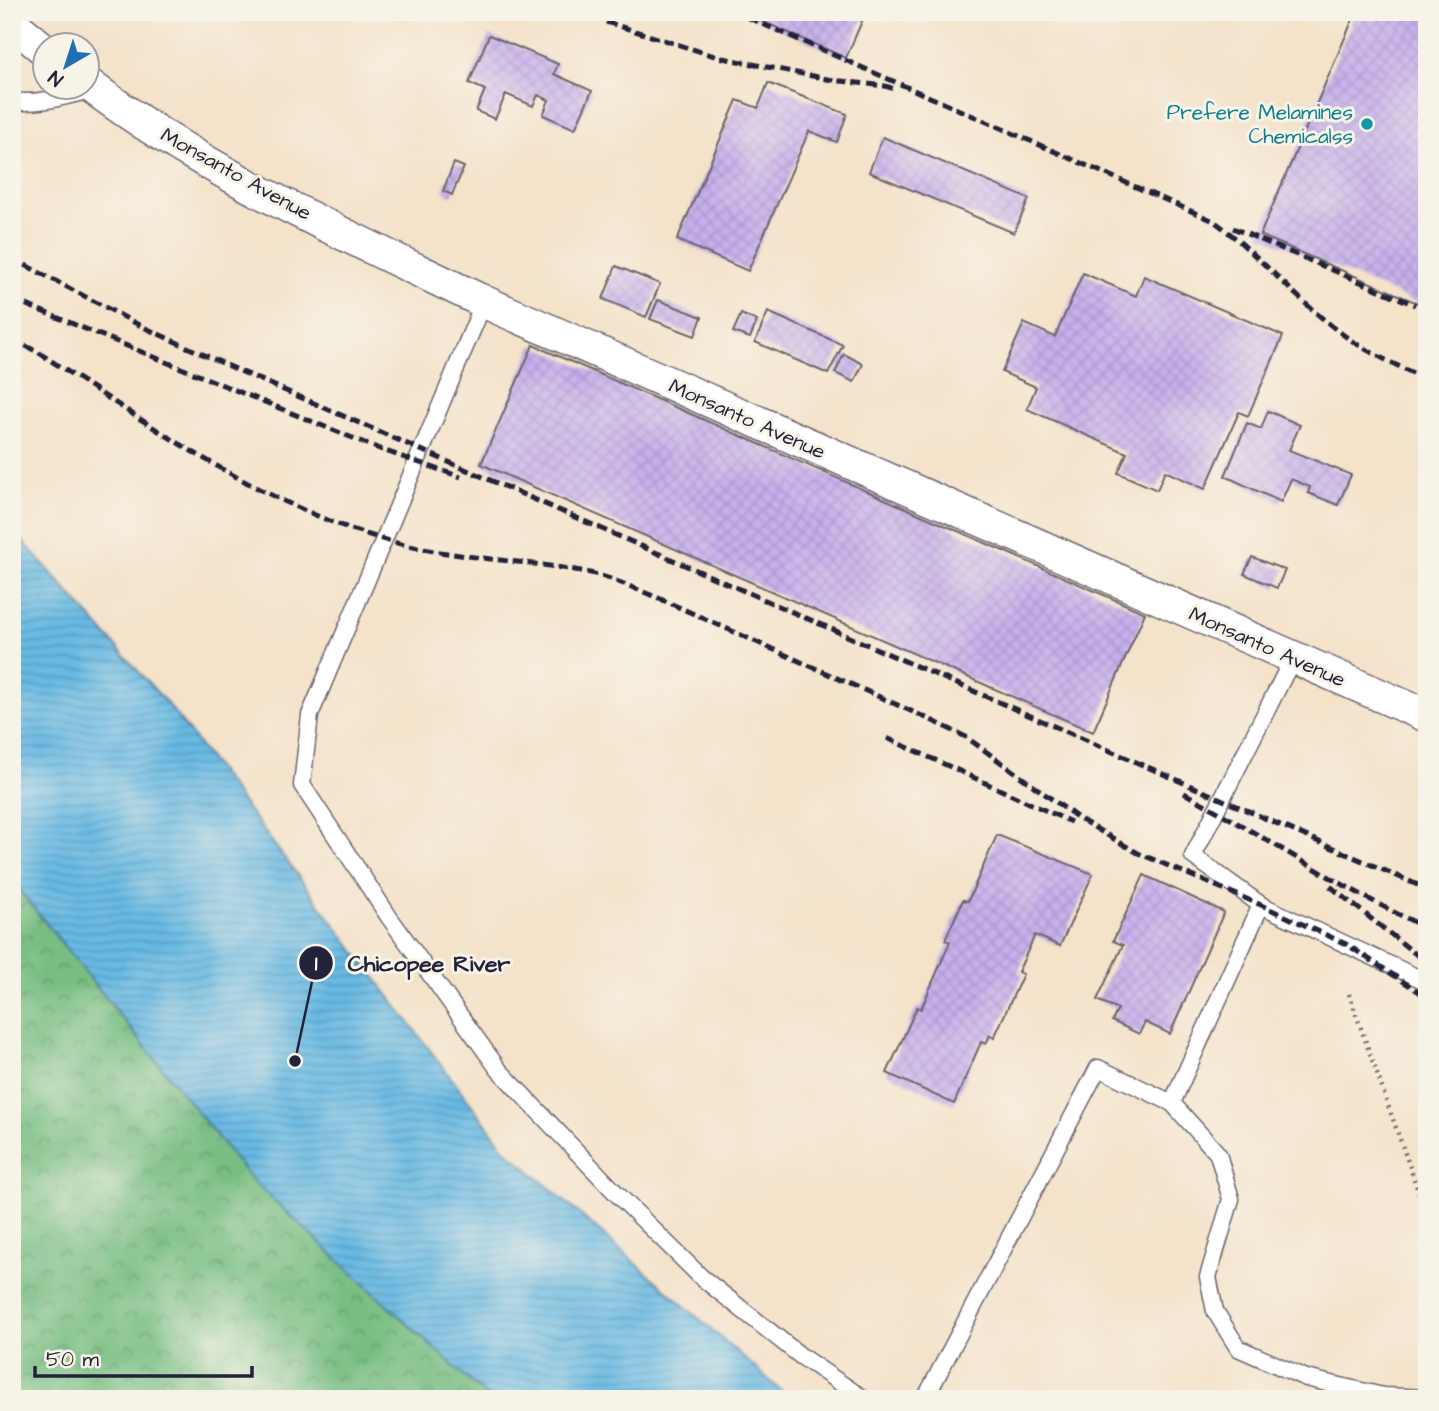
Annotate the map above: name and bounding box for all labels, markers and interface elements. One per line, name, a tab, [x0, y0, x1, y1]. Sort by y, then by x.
north arrow	[32, 32, 102, 102]
text: N	[43, 64, 69, 92]
place label: Prefere Melamines Chemicalss	[1167, 98, 1353, 151]
marker: Prefere Melamines Chemicalss	[1359, 116, 1375, 132]
street label: Monsanto Avenue	[155, 121, 317, 227]
street label: Monsanto Avenue	[664, 372, 830, 466]
street label: Monsanto Avenue	[1184, 600, 1350, 694]
callout: Chicopee River	[298, 941, 524, 985]
text: Chicopee River	[348, 948, 511, 980]
text: 1	[315, 949, 318, 978]
scale bar	[35, 1334, 252, 1378]
text: 50 m	[46, 1345, 100, 1374]

